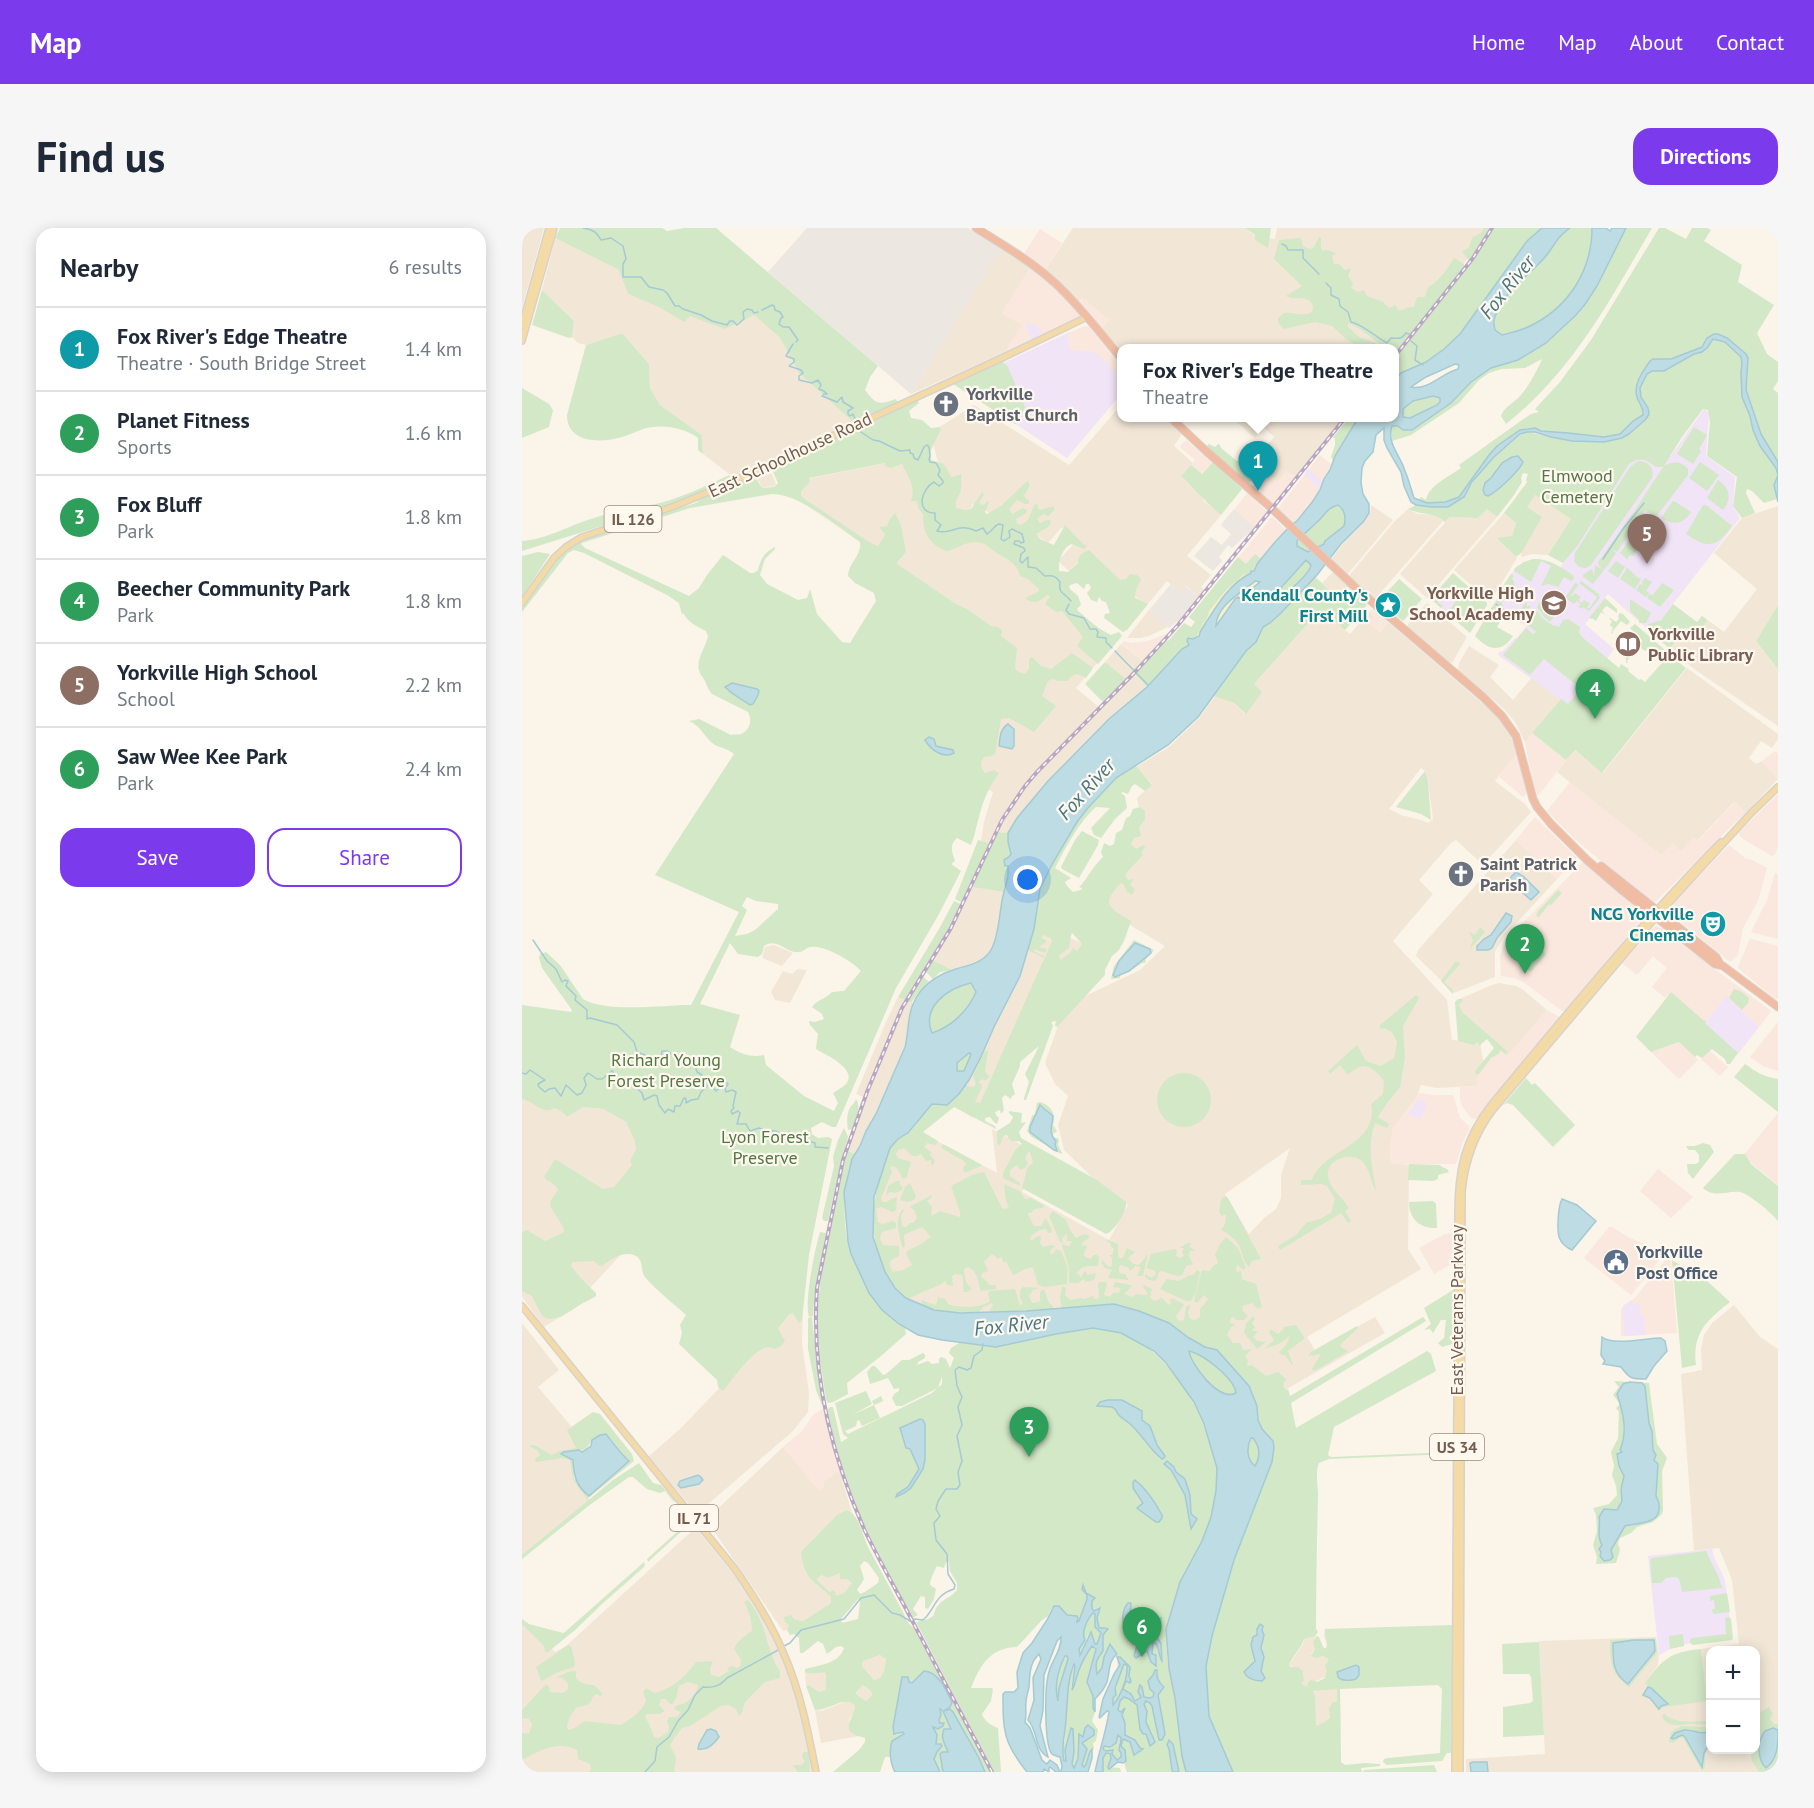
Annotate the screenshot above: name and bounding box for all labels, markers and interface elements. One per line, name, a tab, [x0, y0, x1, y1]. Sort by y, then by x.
text: Map	[30, 24, 81, 61]
text: Home	[1472, 29, 1525, 56]
text: Map	[1558, 29, 1597, 56]
text: About	[1630, 29, 1683, 56]
text: Contact	[1716, 29, 1784, 56]
button: Directions	[1633, 128, 1778, 185]
text: Find us	[36, 129, 165, 184]
water label: Fox River	[1474, 249, 1541, 324]
text: Nearby	[60, 251, 138, 284]
text: 6 results	[389, 254, 462, 280]
text: Fox River's Edge Theatre	[117, 322, 347, 350]
text: 1	[74, 336, 85, 362]
text: 1.4 km	[405, 336, 462, 362]
popup	[1117, 344, 1399, 422]
text: Theatre · South Bridge Street	[117, 350, 366, 376]
text: Fox River's Edge Theatre	[1143, 356, 1373, 384]
place label: Yorkville Baptist Church	[965, 382, 1078, 426]
text: Theatre	[1143, 384, 1209, 410]
church icon: Yorkville Baptist Church	[931, 389, 961, 419]
text: Planet Fitness	[117, 406, 250, 434]
street label: East Schoolhouse Road	[704, 407, 875, 503]
text: 2	[74, 420, 85, 446]
text: 1.6 km	[405, 420, 462, 446]
text: Sports	[117, 434, 172, 460]
pin: 1	[1238, 442, 1278, 491]
park label: Elmwood Cemetery	[1541, 464, 1614, 508]
text: Fox Bluff	[117, 490, 201, 518]
text: 3	[74, 504, 85, 530]
text: 1.8 km	[405, 504, 462, 530]
road number: IL 126	[604, 506, 662, 532]
pin: 5	[1628, 514, 1666, 564]
text: Park	[117, 518, 154, 544]
text: Beecher Community Park	[117, 574, 350, 602]
place label: Yorkville High School Academy	[1409, 581, 1534, 625]
place label: Kendall County's First Mill	[1241, 583, 1369, 627]
text: 4	[74, 588, 85, 614]
text: 1.8 km	[405, 588, 462, 614]
school or university icon: Yorkville High School Academy	[1539, 588, 1569, 618]
place icon: Kendall County's First Mill	[1373, 590, 1403, 620]
text: Park	[117, 602, 154, 628]
place label: Yorkville Public Library	[1647, 622, 1753, 666]
library icon: Yorkville Public Library	[1613, 629, 1643, 659]
text: Yorkville High School	[117, 658, 317, 686]
pin: 4	[1576, 670, 1614, 719]
text: 5	[74, 672, 85, 698]
text: 2.2 km	[405, 672, 462, 698]
text: School	[117, 686, 175, 712]
text: Saw Wee Kee Park	[117, 742, 287, 770]
water label: Fox River	[1051, 752, 1122, 825]
text: 6	[74, 756, 85, 782]
text: 2.4 km	[405, 756, 462, 782]
text: Park	[117, 770, 154, 796]
button: Save	[60, 828, 255, 887]
button: Share	[267, 828, 462, 887]
place label: Saint Patrick Parish	[1480, 852, 1577, 896]
church icon: Saint Patrick Parish	[1446, 859, 1476, 889]
your location	[1013, 865, 1042, 894]
place label: NCG Yorkville Cinemas	[1591, 902, 1694, 946]
theatre icon: NCG Yorkville Cinemas	[1698, 909, 1728, 939]
pin: 2	[1506, 924, 1544, 974]
park label: Richard Young Forest Preserve	[607, 1048, 725, 1092]
park label: Lyon Forest Preserve	[721, 1125, 809, 1169]
street label: East Veterans Parkway	[1445, 1224, 1468, 1395]
place label: Yorkville Post Office	[1635, 1240, 1718, 1284]
public building icon: Yorkville Post Office	[1601, 1247, 1631, 1277]
water label: Fox River	[973, 1308, 1051, 1342]
pin: 3	[1010, 1408, 1048, 1457]
road number: US 34	[1430, 1434, 1484, 1460]
road number: IL 71	[670, 1505, 718, 1531]
pin: 6	[1122, 1608, 1162, 1657]
map controls	[1706, 1646, 1760, 1754]
button: +	[1706, 1646, 1760, 1700]
button: −	[1706, 1700, 1760, 1754]

